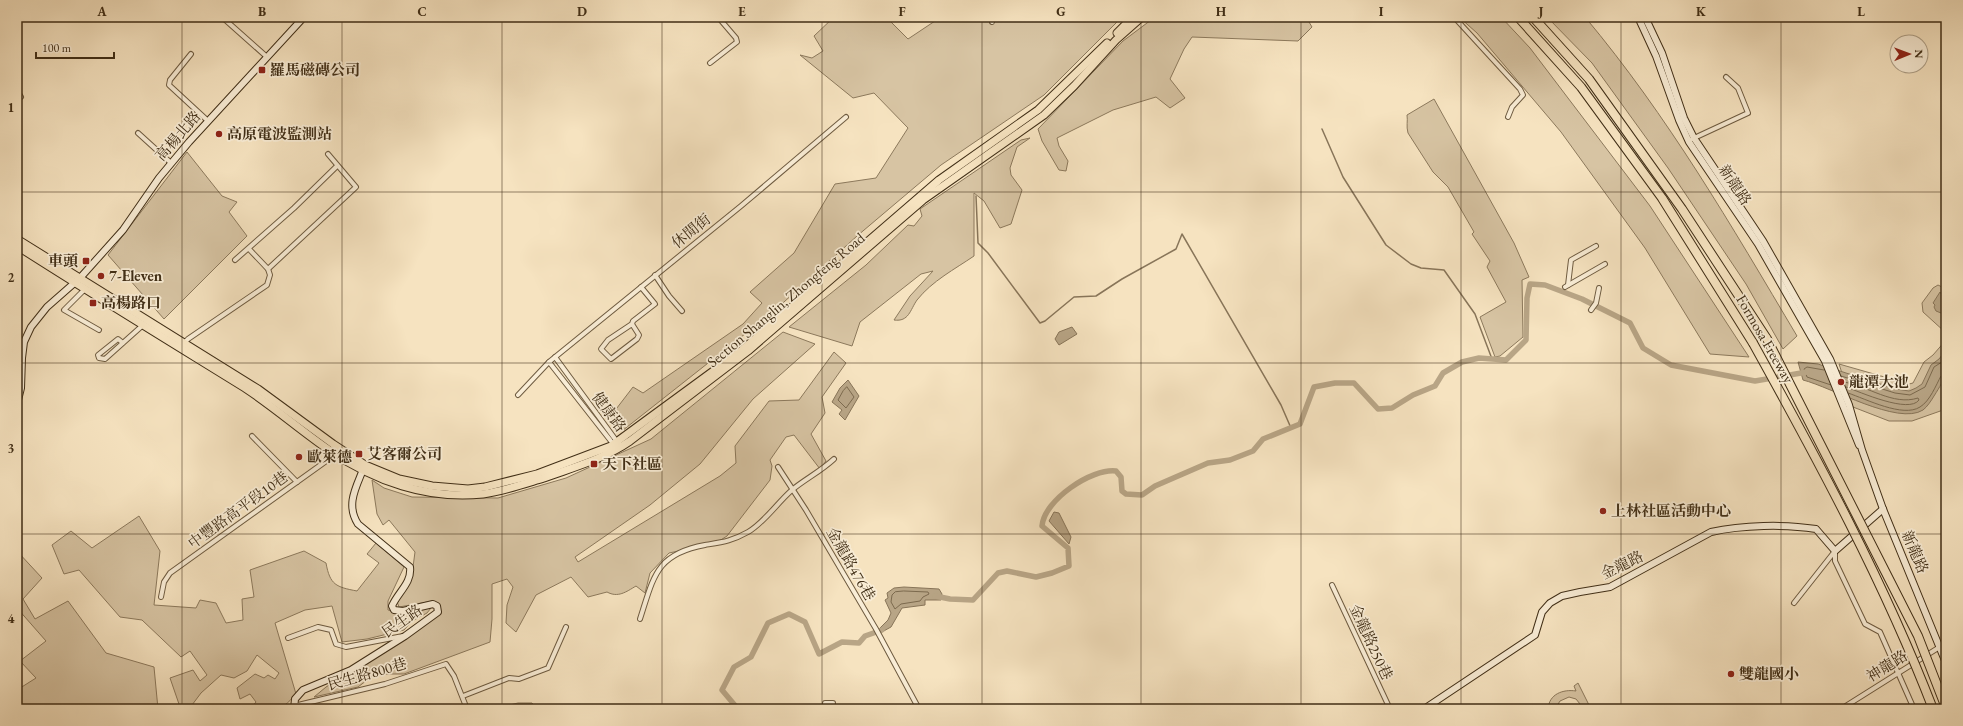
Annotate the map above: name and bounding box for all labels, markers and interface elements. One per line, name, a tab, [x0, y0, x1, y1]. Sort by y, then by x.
text: A	[96, 3, 107, 20]
text: B	[258, 3, 266, 20]
text: C	[417, 3, 427, 20]
text: D	[577, 3, 587, 20]
text: E	[738, 3, 746, 20]
text: F	[898, 3, 906, 20]
text: G	[1056, 3, 1066, 20]
text: H	[1216, 3, 1227, 20]
text: I	[1379, 3, 1384, 20]
text: J	[1537, 3, 1544, 20]
text: K	[1696, 3, 1707, 20]
text: L	[1857, 3, 1865, 20]
scale bar	[36, 34, 114, 60]
north arrow	[1889, 34, 1929, 74]
text: 100 m	[42, 40, 72, 56]
text: N	[1912, 49, 1926, 58]
place label: 羅馬磁磚公司	[270, 60, 360, 79]
marker: 羅馬磁磚公司	[257, 65, 267, 75]
text: 1	[8, 99, 15, 116]
street label: 高楊北路	[151, 107, 204, 165]
place label: 高原電波監測站	[227, 124, 332, 143]
marker: 高原電波監測站	[214, 129, 224, 139]
street label: 新龍路	[1715, 161, 1756, 209]
street label: 休閒街	[667, 209, 714, 252]
street label: Section Shanglin, Zhongfeng Road	[703, 228, 869, 371]
place label: 車頭	[48, 251, 78, 270]
marker: 車頭	[81, 256, 91, 266]
place label: 7-Eleven	[109, 266, 163, 285]
text: 2	[8, 269, 15, 286]
marker: 7-Eleven	[96, 271, 106, 281]
street label: Formosa Freeway	[1732, 291, 1799, 387]
place label: 高楊路口	[101, 293, 161, 312]
marker: 高楊路口	[88, 298, 98, 308]
place label: 龍潭大池	[1849, 372, 1909, 391]
marker: 龍潭大池	[1836, 377, 1846, 387]
street label: 健康路	[588, 388, 631, 435]
text: 3	[8, 440, 15, 457]
place label: 艾客爾公司	[367, 444, 442, 463]
place label: 歐萊德	[307, 447, 352, 466]
marker: 艾客爾公司	[354, 449, 364, 459]
marker: 歐萊德	[294, 452, 304, 462]
place label: 天下社區	[602, 454, 662, 473]
marker: 天下社區	[589, 459, 599, 469]
street label: 中豐路高平段10巷	[184, 467, 292, 552]
place label: 上林社區活動中心	[1611, 501, 1731, 520]
marker: 上林社區活動中心	[1598, 506, 1608, 516]
street label: 金龍路476巷	[823, 524, 880, 604]
street label: 新龍路	[1898, 527, 1933, 576]
street label: 金龍路	[1597, 546, 1646, 583]
street label: 民生路	[378, 600, 426, 641]
street label: 金龍路250巷	[1346, 601, 1397, 683]
text: 4	[8, 610, 15, 627]
street label: 神龍路	[1863, 646, 1911, 686]
street label: 民生路800巷	[325, 653, 409, 694]
place label: 雙龍國小	[1739, 664, 1799, 683]
marker: 雙龍國小	[1726, 669, 1736, 679]

